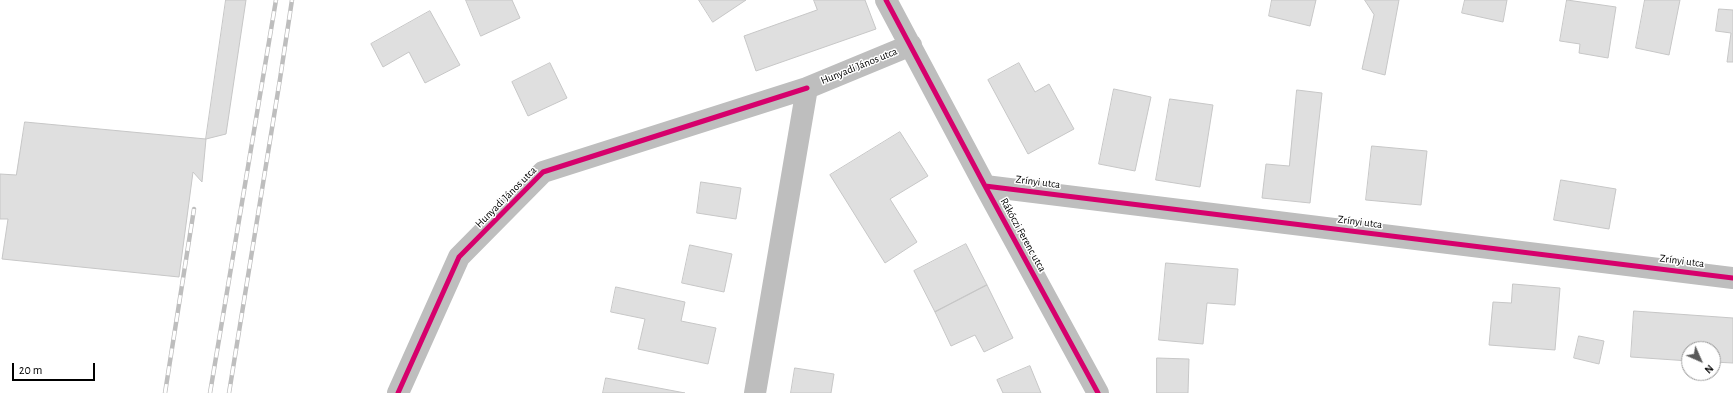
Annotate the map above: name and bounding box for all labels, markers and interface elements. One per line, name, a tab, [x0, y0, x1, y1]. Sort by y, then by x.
street label: Hunyadi János utca	[819, 45, 899, 87]
street label: Hunyadi János utca	[473, 164, 539, 230]
street label: Zrínyi utca	[1015, 173, 1061, 191]
street label: Rákóczi Ferenc utca	[997, 196, 1049, 274]
street label: Zrínyi utca	[1337, 213, 1383, 231]
street label: Zrínyi utca	[1659, 252, 1705, 270]
north arrow	[1681, 341, 1721, 381]
scale bar	[14, 355, 97, 381]
text: N	[1703, 363, 1716, 376]
text: 20 m	[19, 364, 42, 376]

